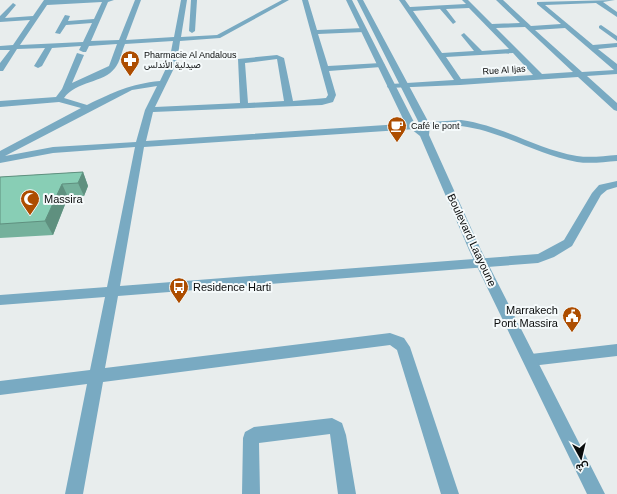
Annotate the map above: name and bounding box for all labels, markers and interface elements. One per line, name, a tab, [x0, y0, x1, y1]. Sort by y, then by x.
pharmacy icon: Pharmacie Al Andalous صيدلية الأندلس	[119, 49, 141, 77]
place label: Pharmacie Al Andalous صيدلية الأندلس	[144, 50, 237, 70]
street label: Rue Al Ijas	[482, 63, 526, 76]
cafe icon: Café le pont	[386, 115, 408, 143]
place label: Café le pont	[411, 121, 460, 131]
mosque icon: Massira	[19, 188, 41, 216]
street label: Boulevard Laayoune	[445, 192, 499, 288]
place label: Massira	[44, 193, 83, 205]
bus stop icon: Residence Harti	[168, 276, 190, 304]
place label: Residence Harti	[193, 281, 271, 293]
place label: Marrakech Pont Massira	[494, 304, 559, 329]
public building icon: Marrakech Pont Massira	[561, 305, 583, 333]
north arrow	[561, 438, 601, 478]
text: ش	[575, 460, 590, 475]

